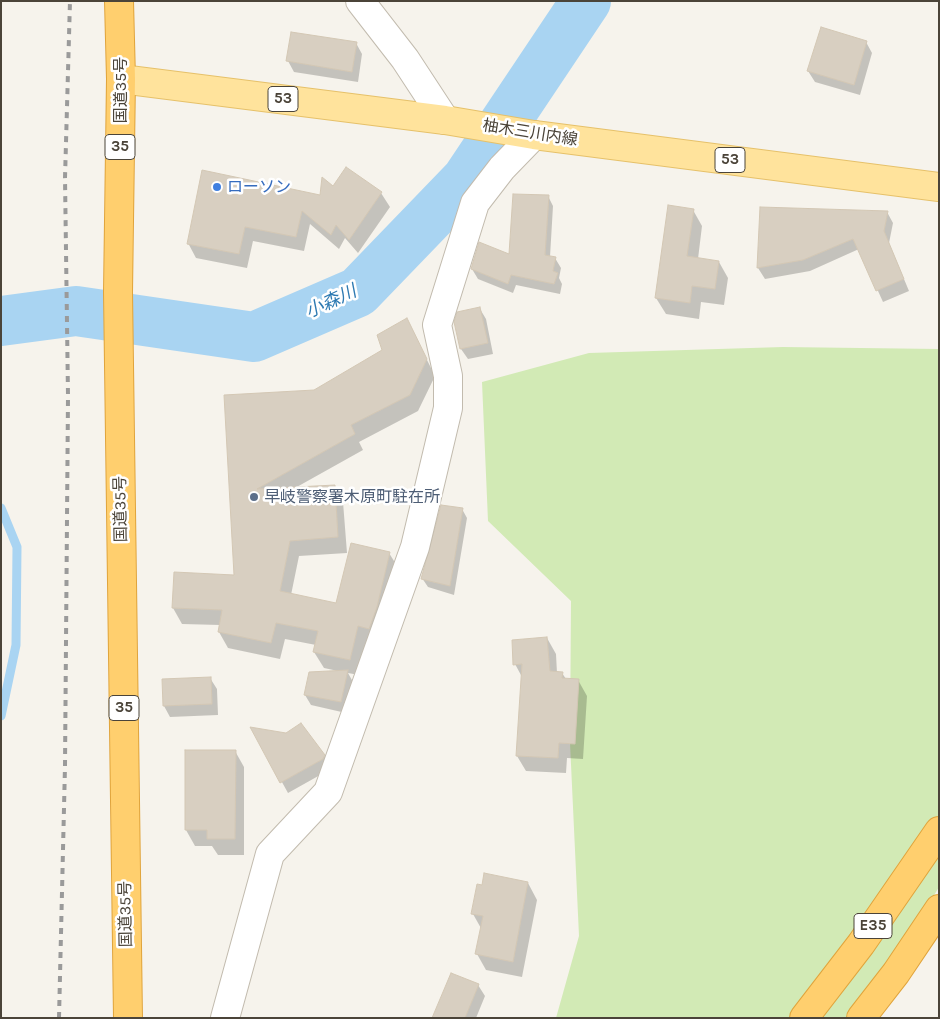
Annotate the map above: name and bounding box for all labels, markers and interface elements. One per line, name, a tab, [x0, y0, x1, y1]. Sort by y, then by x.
street label: 国道35号	[111, 57, 131, 123]
road number: 53	[268, 86, 298, 112]
street label: 柚木三川内線	[481, 116, 579, 150]
road number: 35	[105, 134, 135, 160]
road number: 53	[715, 148, 745, 172]
place label: ローソン	[227, 177, 291, 197]
marker: ローソン	[211, 181, 223, 193]
water label: 小森川	[302, 281, 360, 323]
street label: 国道35号	[111, 476, 131, 542]
place label: 早岐警察署木原町駐在所	[264, 487, 440, 507]
marker: 早岐警察署木原町駐在所	[248, 491, 260, 503]
road number: 35	[109, 696, 139, 720]
street label: 国道35号	[116, 881, 136, 947]
road number: E35	[854, 914, 892, 938]

